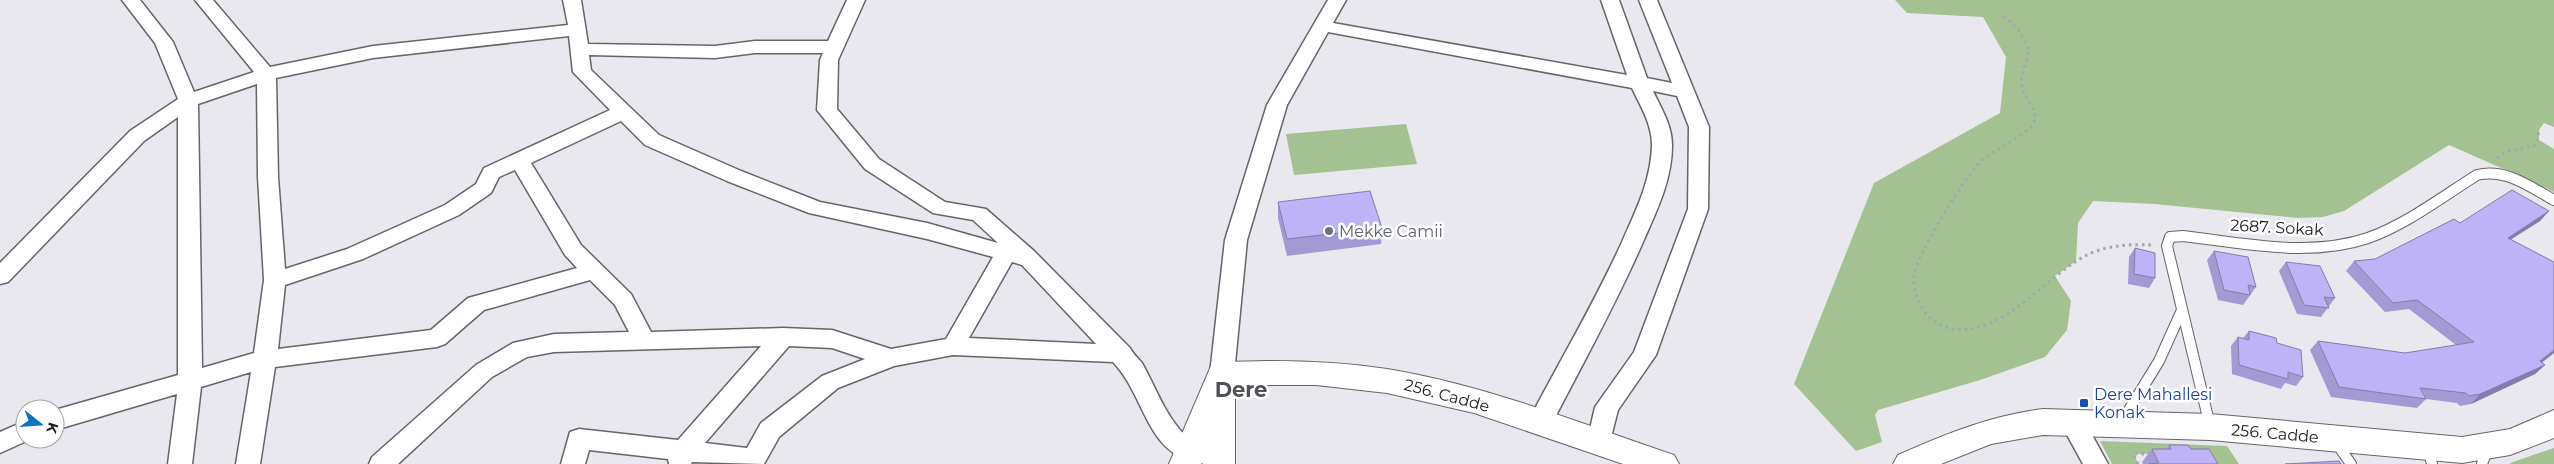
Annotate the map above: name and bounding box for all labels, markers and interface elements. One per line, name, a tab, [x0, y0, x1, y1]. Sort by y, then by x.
street label: 2687. Sokak	[2230, 216, 2325, 239]
place label: Mekke Camii	[1339, 222, 1443, 241]
marker: Mekke Camii	[1323, 225, 1335, 237]
street label: 256. Cadde	[1402, 375, 1492, 416]
district label: Dere	[1215, 377, 1267, 402]
place label: Dere Mahallesi Konak	[2094, 385, 2212, 422]
marker: Dere Mahallesi Konak	[2078, 397, 2090, 409]
north arrow	[15, 399, 65, 449]
text: K	[42, 420, 63, 436]
street label: 256. Cadde	[2230, 420, 2319, 447]

